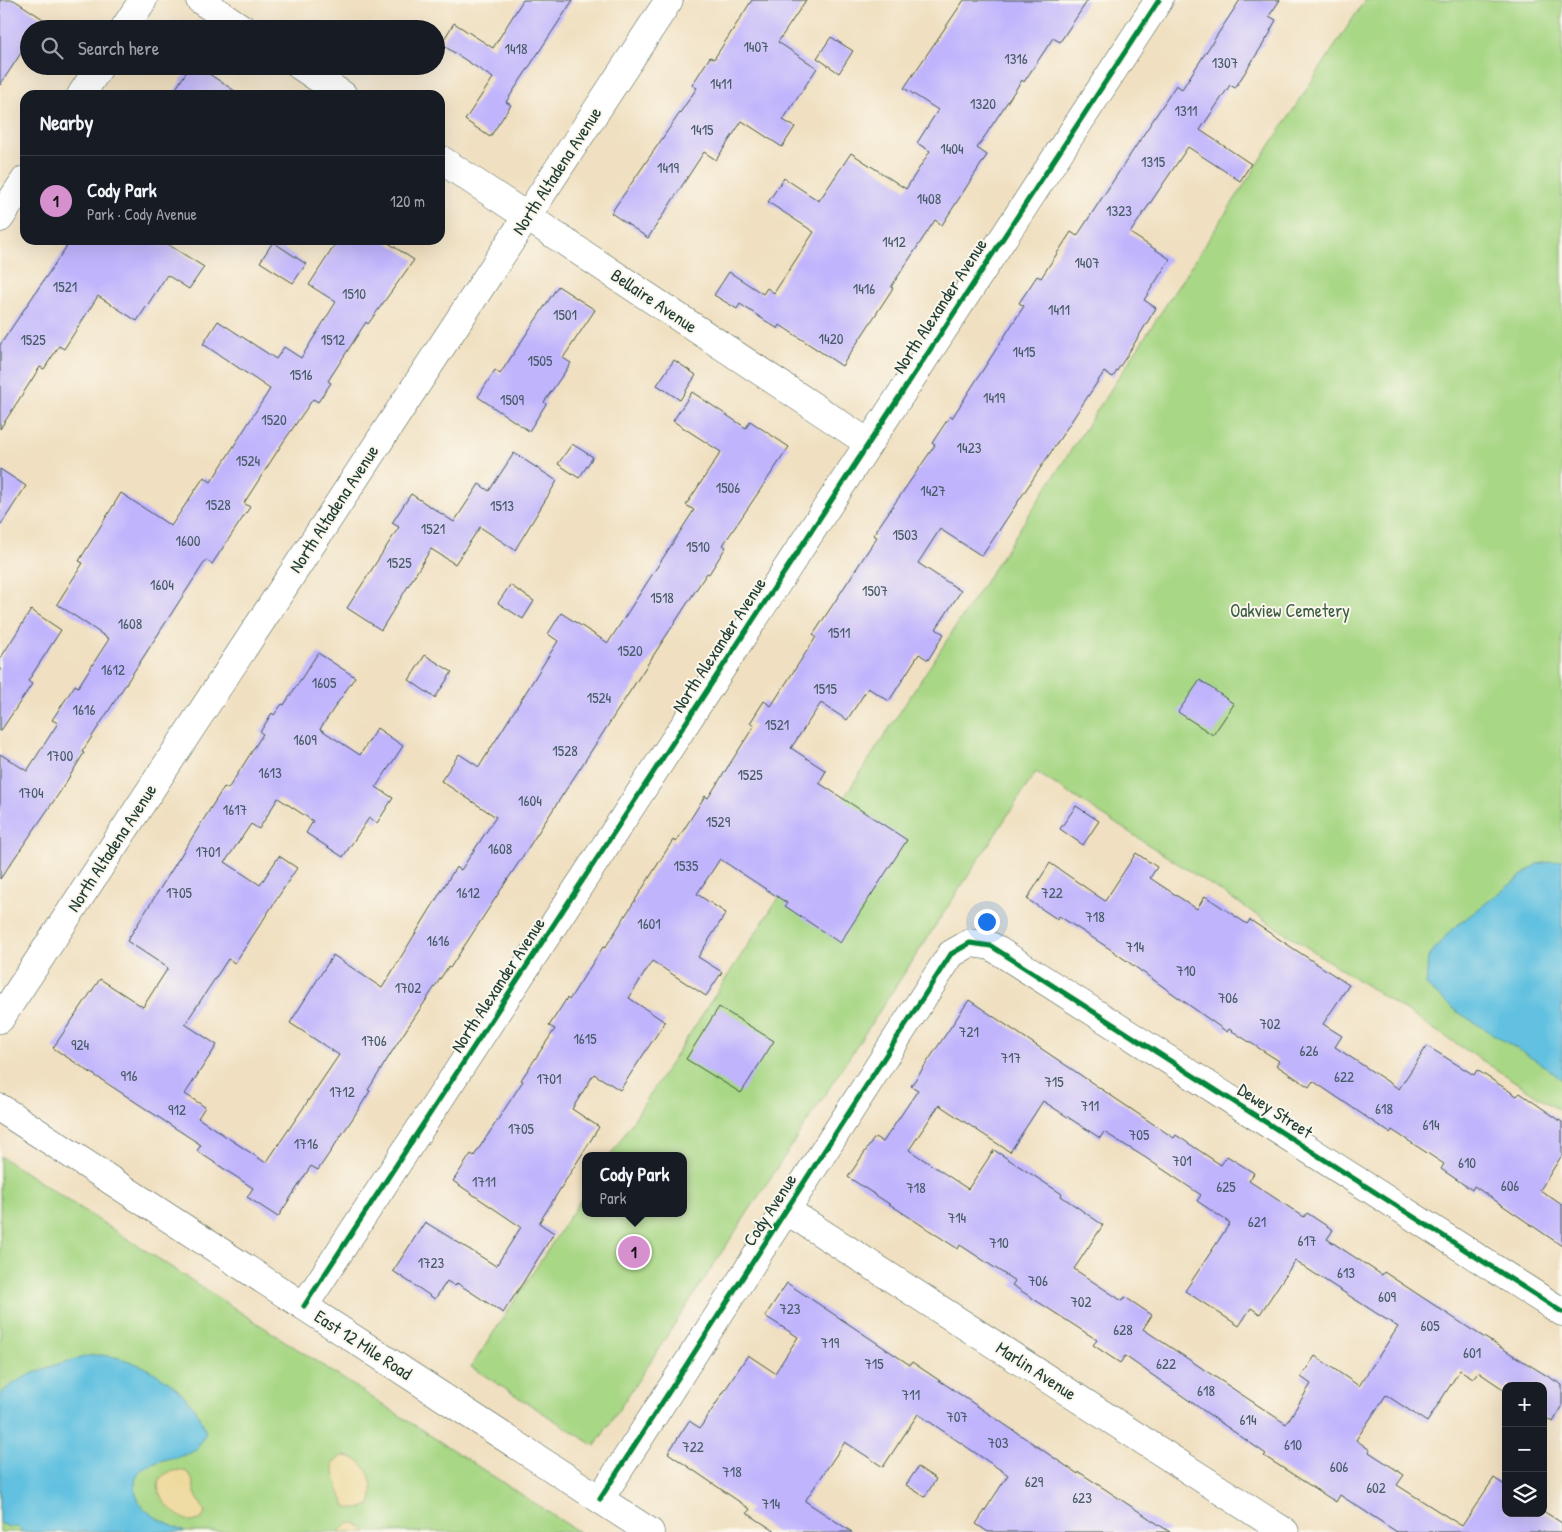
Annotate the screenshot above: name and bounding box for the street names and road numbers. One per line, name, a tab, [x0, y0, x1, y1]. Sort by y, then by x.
street label: North Altadena Avenue	[506, 102, 607, 239]
street label: North Alexander Avenue	[886, 233, 993, 378]
street label: Bellaire Avenue	[606, 263, 702, 339]
street label: North Altadena Avenue	[283, 440, 384, 577]
street label: North Alexander Avenue	[665, 572, 772, 717]
street label: North Altadena Avenue	[61, 779, 162, 916]
street label: North Alexander Avenue	[444, 912, 551, 1057]
street label: Dewey Street	[1233, 1077, 1318, 1145]
street label: Cody Avenue	[737, 1169, 802, 1251]
street label: East 12 Mile Road	[310, 1304, 417, 1385]
street label: Marlin Avenue	[991, 1335, 1081, 1406]

